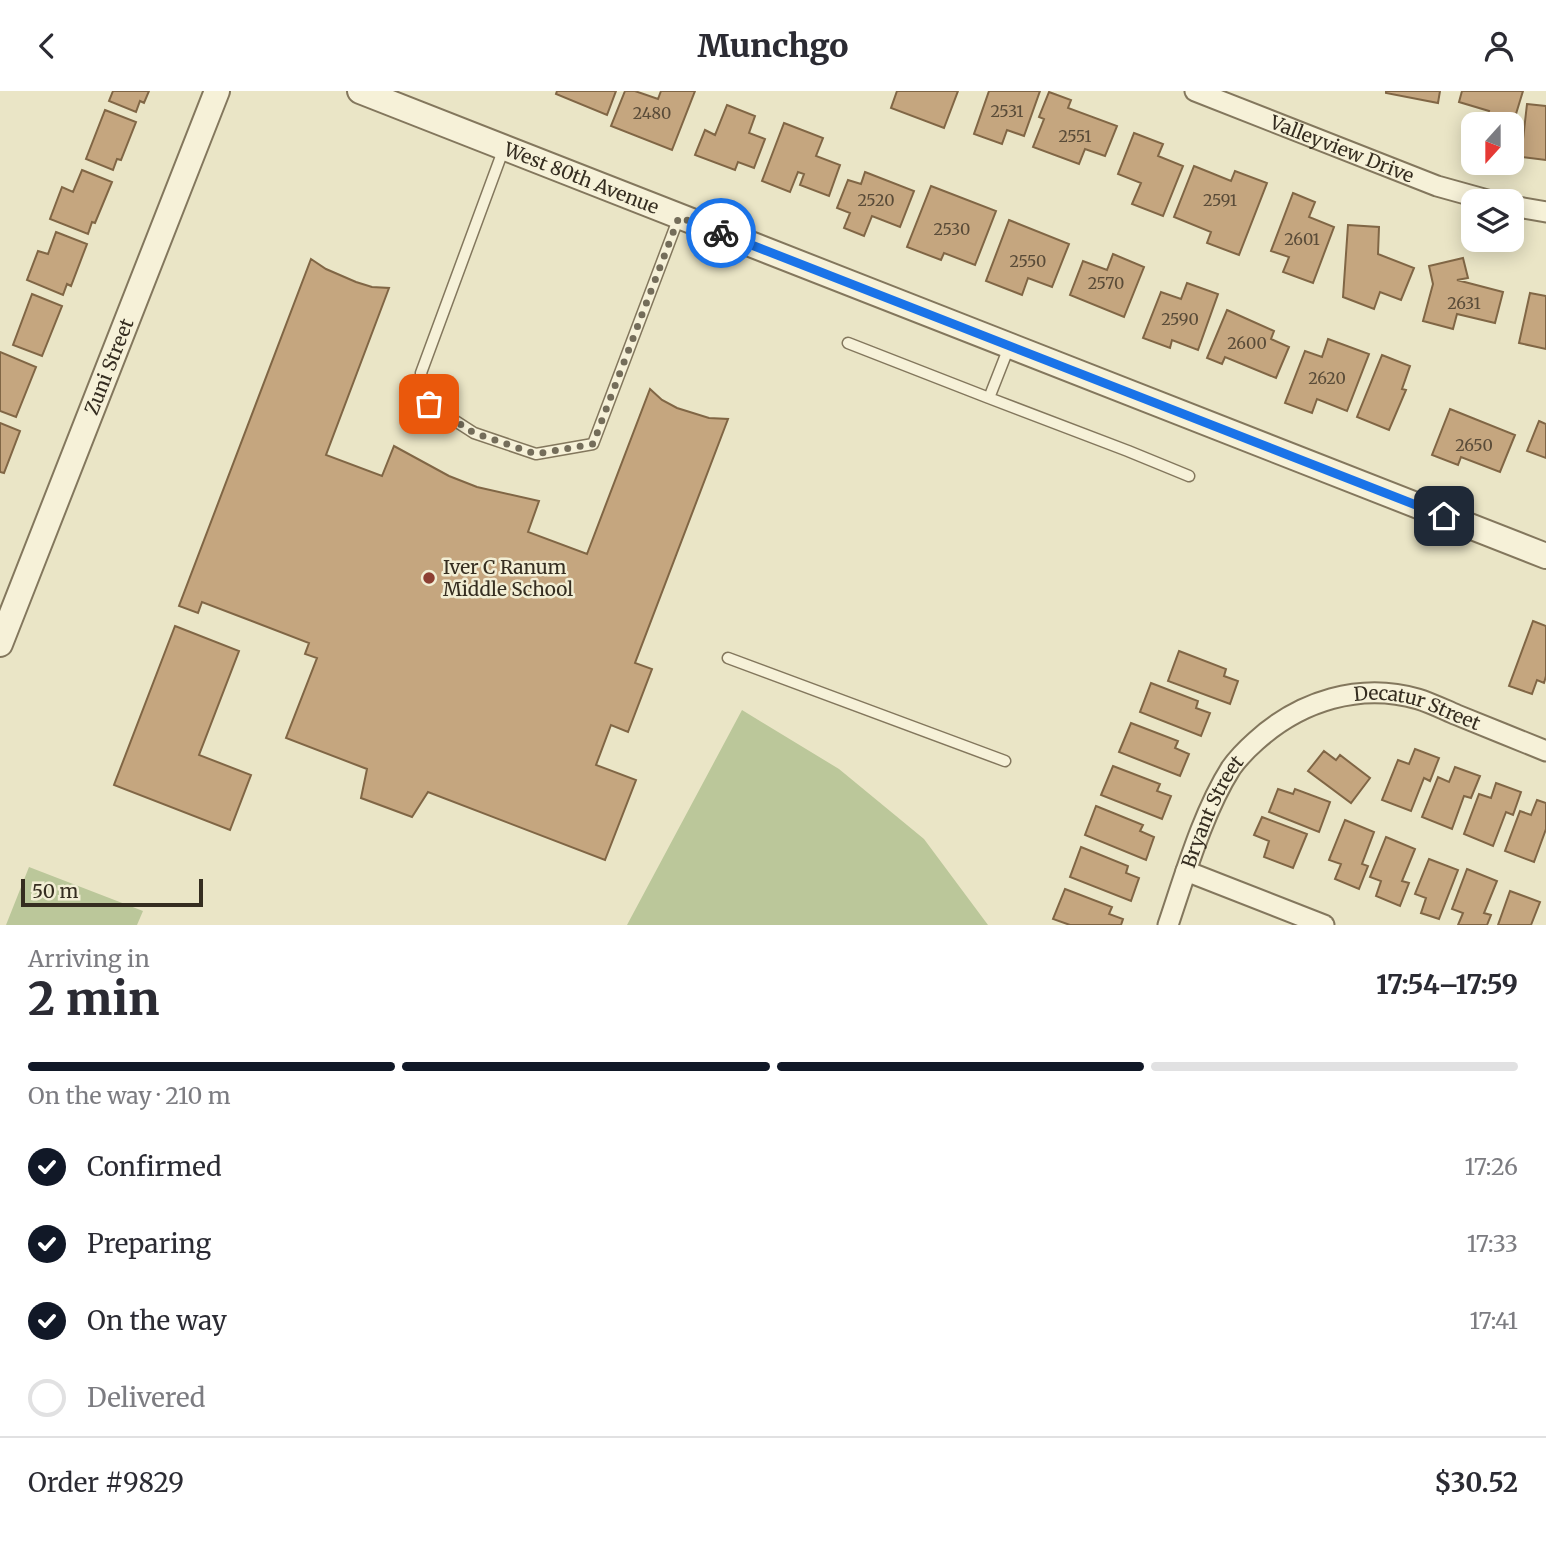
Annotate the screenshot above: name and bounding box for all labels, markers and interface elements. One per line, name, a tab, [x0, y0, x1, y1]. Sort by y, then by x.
text: Munchgo	[697, 26, 849, 66]
icon: back	[28, 27, 66, 65]
icon: person	[1480, 27, 1518, 65]
house number: 2531	[990, 101, 1024, 121]
house number: 2480	[633, 103, 671, 123]
street label: Valleyview Drive	[1266, 109, 1417, 188]
north arrow	[1461, 112, 1524, 175]
map controls	[1461, 112, 1524, 252]
house number: 2551	[1058, 126, 1092, 146]
street label: West 80th Avenue	[500, 136, 662, 219]
button: layers	[1461, 189, 1524, 252]
house number: 2520	[857, 190, 895, 210]
house number: 2591	[1203, 190, 1237, 210]
courier	[686, 198, 756, 268]
icon: bike	[702, 214, 740, 252]
house number: 2530	[934, 219, 970, 239]
house number: 2601	[1284, 229, 1320, 249]
house number: 2550	[1010, 251, 1046, 271]
house number: 2570	[1088, 273, 1124, 293]
house number: 2631	[1447, 293, 1481, 313]
house number: 2590	[1161, 309, 1199, 329]
street label: Zuni Street	[79, 314, 139, 418]
house number: 2600	[1227, 333, 1267, 353]
house number: 2620	[1308, 368, 1346, 388]
pin	[399, 374, 459, 434]
icon: bag	[410, 385, 448, 423]
house number: 2650	[1455, 435, 1493, 455]
pin	[1414, 486, 1474, 546]
icon: home	[1425, 497, 1463, 535]
place label: Iver C Ranum Middle School	[443, 555, 573, 601]
marker: Iver C Ranum Middle School	[421, 570, 437, 586]
street label: Decatur Street	[1353, 681, 1485, 735]
street label: Bryant Street	[1176, 750, 1249, 871]
scale bar	[21, 876, 203, 908]
text: 50 m	[32, 879, 78, 903]
text: Arriving in	[28, 944, 150, 973]
text: 17:54–17:59	[1376, 968, 1518, 1001]
text: 2 min	[28, 970, 160, 1028]
text: On the way · 210 m	[28, 1081, 231, 1110]
icon: check	[28, 1148, 66, 1186]
text: Confirmed	[87, 1150, 222, 1183]
text: 17:26	[1465, 1152, 1518, 1181]
icon: check	[28, 1225, 66, 1263]
text: Preparing	[87, 1227, 211, 1260]
text: 17:33	[1467, 1229, 1518, 1258]
icon: check	[28, 1302, 66, 1340]
text: On the way	[87, 1304, 227, 1337]
text: 17:41	[1470, 1306, 1518, 1335]
text: Delivered	[87, 1381, 206, 1414]
text: Order #9829	[28, 1466, 184, 1499]
text: $30.52	[1434, 1466, 1518, 1499]

